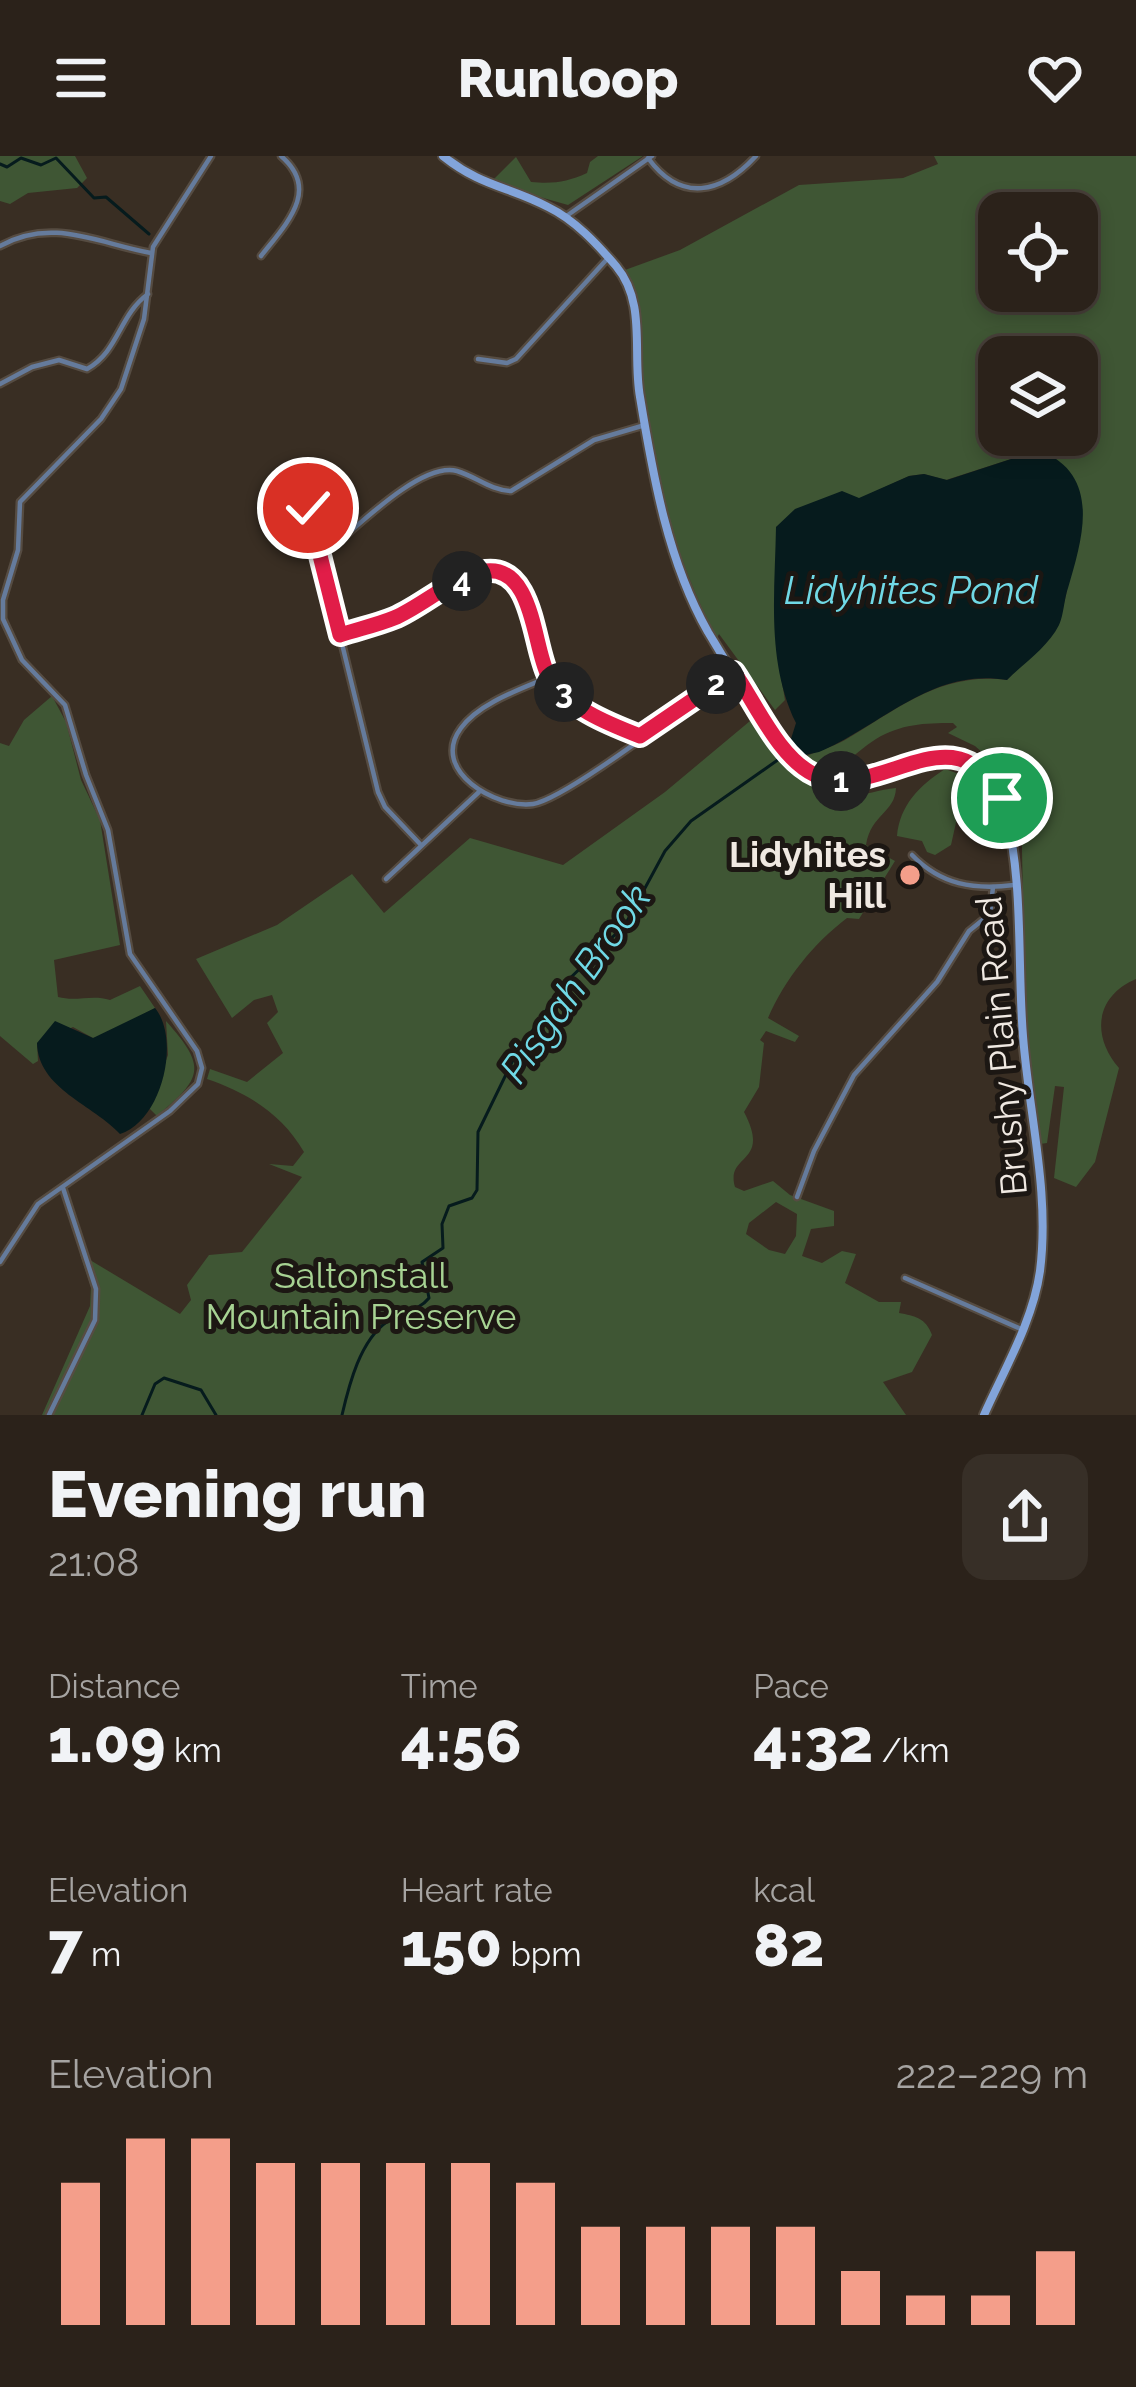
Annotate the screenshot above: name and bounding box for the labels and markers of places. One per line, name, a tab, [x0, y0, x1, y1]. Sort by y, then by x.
pin	[257, 457, 359, 559]
pin: 4	[432, 551, 492, 611]
pin: 2	[686, 654, 746, 714]
pin: 3	[534, 662, 594, 722]
pin	[951, 747, 1053, 849]
pin: 1	[811, 751, 871, 811]
place label: Lidyhites Hill	[729, 833, 887, 916]
marker: Lidyhites Hill	[897, 862, 923, 888]

